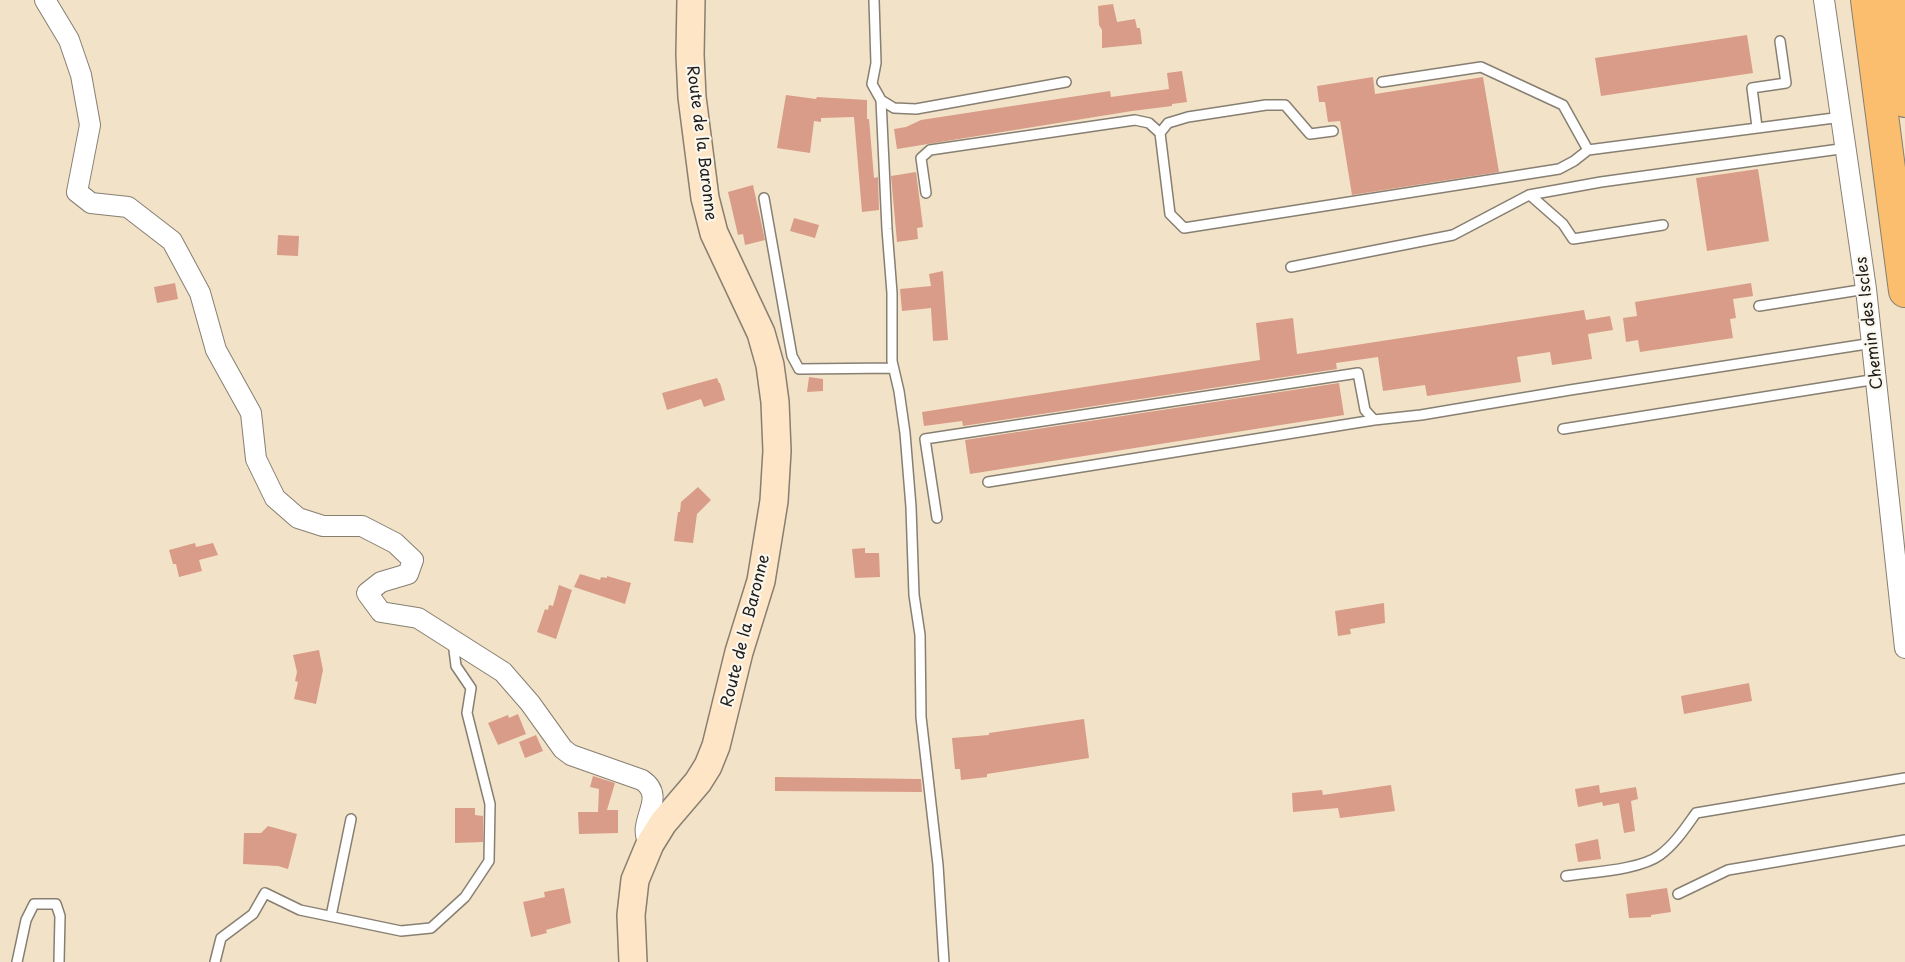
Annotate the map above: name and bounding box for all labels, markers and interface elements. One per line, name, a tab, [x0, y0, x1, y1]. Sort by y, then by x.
street label: Route de la Baronne	[682, 64, 720, 222]
street label: Chemin des Iscles	[1852, 255, 1888, 391]
street label: Route de la Baronne	[718, 553, 774, 709]

